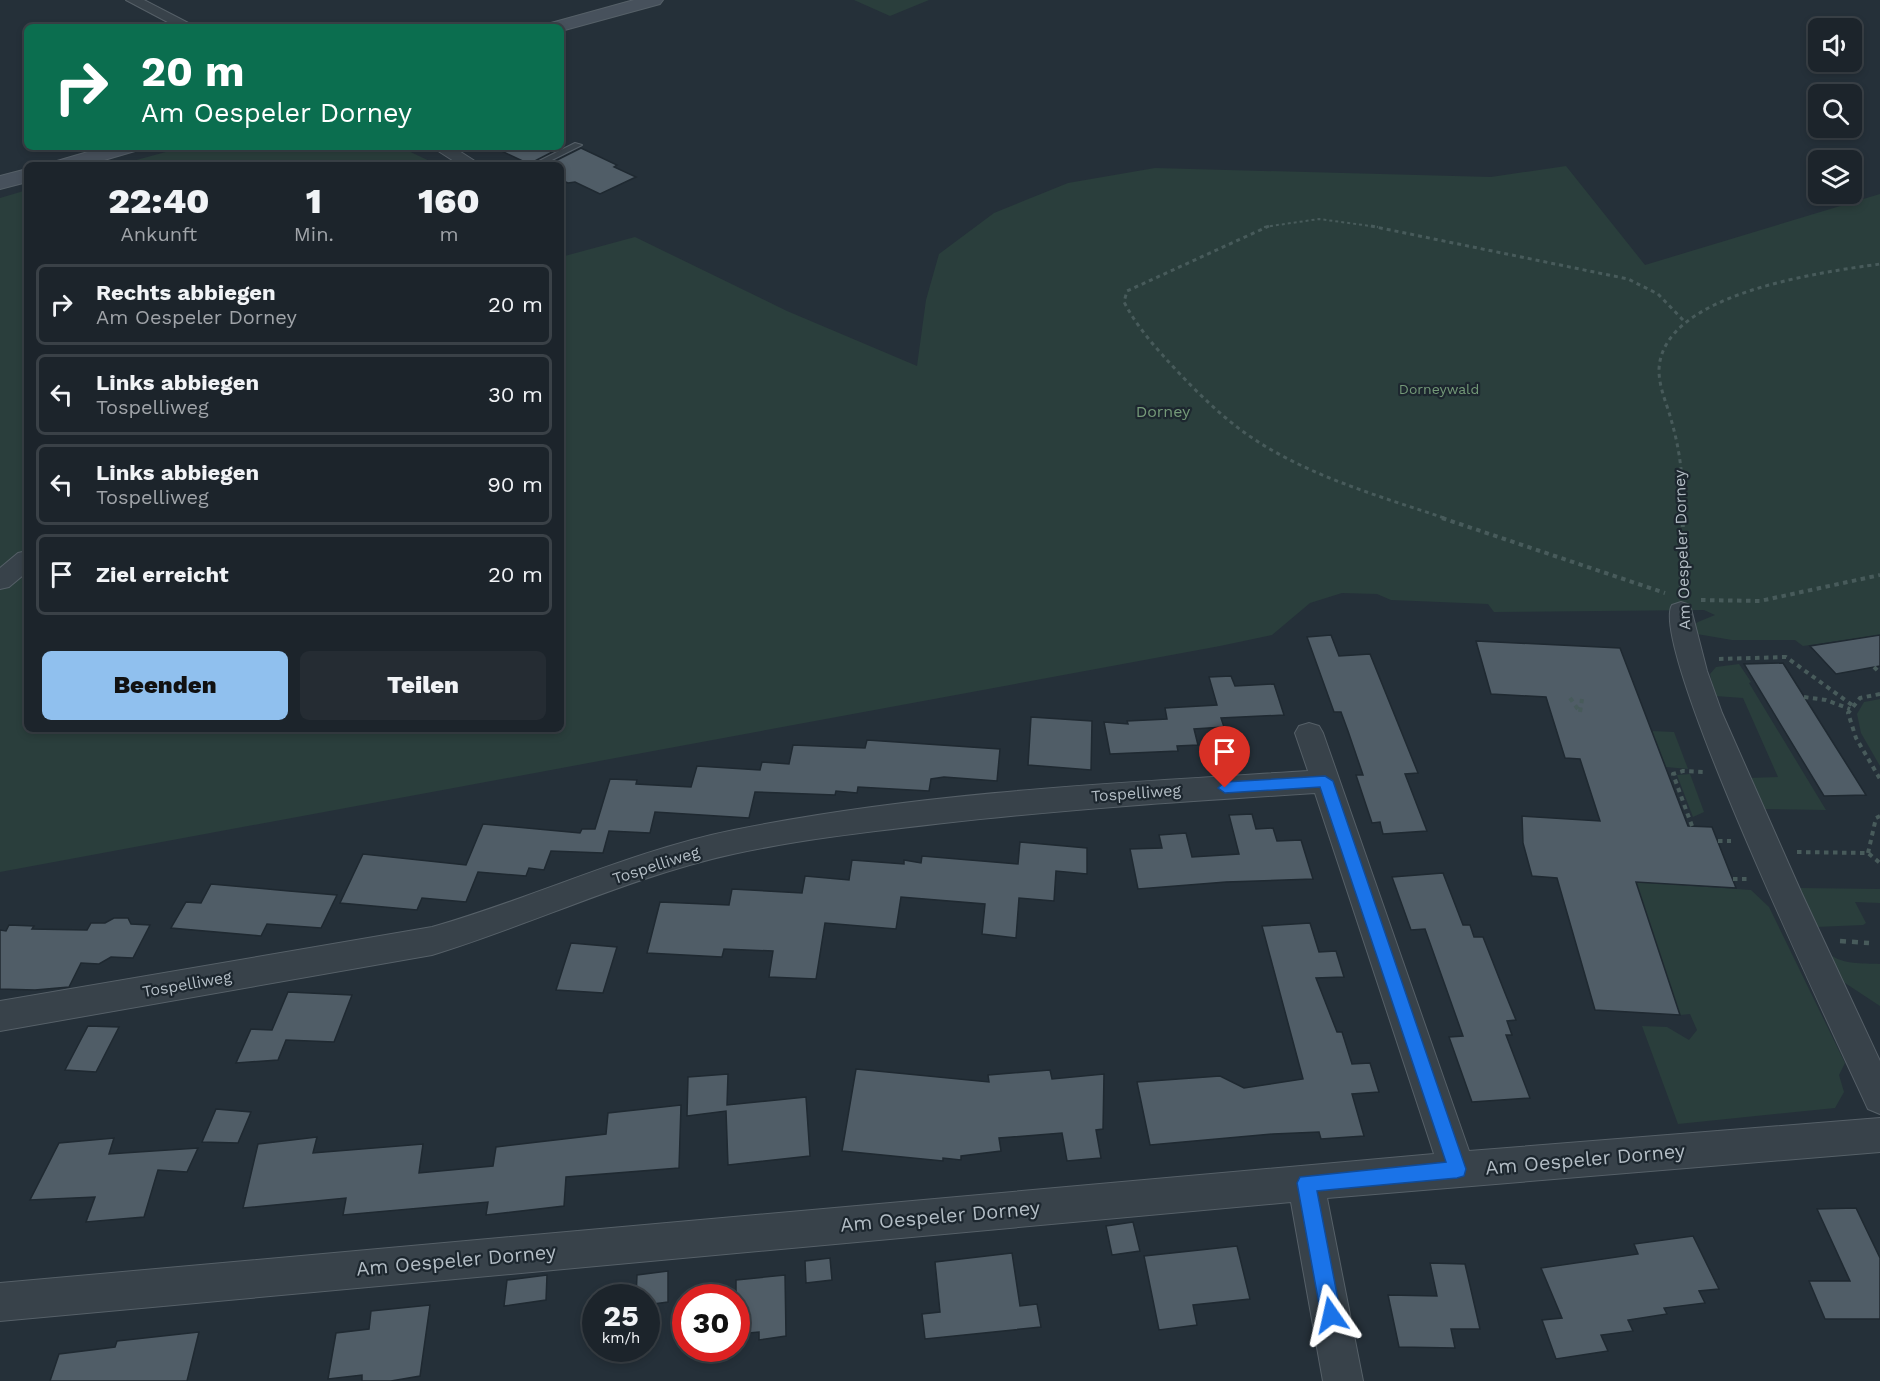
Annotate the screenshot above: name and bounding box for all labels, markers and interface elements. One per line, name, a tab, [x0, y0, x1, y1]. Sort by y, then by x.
map controls	[1808, 18, 1862, 204]
button: sound	[1808, 18, 1862, 72]
text: 20 m	[141, 47, 245, 96]
icon: right	[42, 48, 120, 126]
button: search	[1808, 84, 1862, 138]
text: Am Oespeler Dorney	[141, 97, 412, 129]
button: layers	[1808, 150, 1862, 204]
text: 22:40	[108, 180, 210, 222]
text: 1	[306, 180, 322, 222]
text: 160	[418, 180, 480, 222]
text: Ankunft	[120, 222, 197, 246]
text: Min.	[294, 222, 334, 246]
text: m	[439, 222, 458, 246]
text: Rechts abbiegen	[96, 280, 276, 305]
icon: right	[45, 288, 78, 321]
text: 20 m	[488, 292, 543, 317]
text: Am Oespeler Dorney	[96, 305, 297, 329]
text: Links abbiegen	[96, 370, 259, 395]
icon: left	[45, 378, 78, 411]
park label: Dorneywald	[1399, 381, 1479, 397]
text: 30 m	[488, 382, 543, 407]
text: Tospelliweg	[96, 395, 209, 419]
park label: Dorney	[1136, 402, 1191, 421]
text: Links abbiegen	[96, 460, 259, 485]
icon: left	[45, 468, 78, 501]
street label: Am Oespeler Dorney	[1670, 469, 1694, 631]
text: 90 m	[487, 472, 543, 497]
text: Tospelliweg	[96, 485, 209, 509]
icon: arrive	[45, 558, 78, 591]
text: Ziel erreicht	[96, 562, 229, 587]
text: 20 m	[488, 562, 543, 587]
button: Beenden	[42, 651, 288, 720]
button: Teilen	[300, 651, 546, 720]
pin	[1199, 726, 1250, 788]
icon: arrive	[1208, 735, 1241, 768]
street label: Tospelliweg	[1090, 780, 1182, 806]
street label: Tospelliweg	[610, 842, 702, 888]
street label: Tospelliweg	[141, 967, 233, 1001]
street label: Am Oespeler Dorney	[1484, 1138, 1687, 1180]
street label: Am Oespeler Dorney	[839, 1195, 1042, 1237]
street label: Am Oespeler Dorney	[355, 1239, 558, 1281]
position arrow	[1299, 1283, 1363, 1347]
speed limit sign: 30	[672, 1284, 750, 1362]
text: 25	[603, 1298, 639, 1333]
text: km/h	[602, 1329, 640, 1347]

